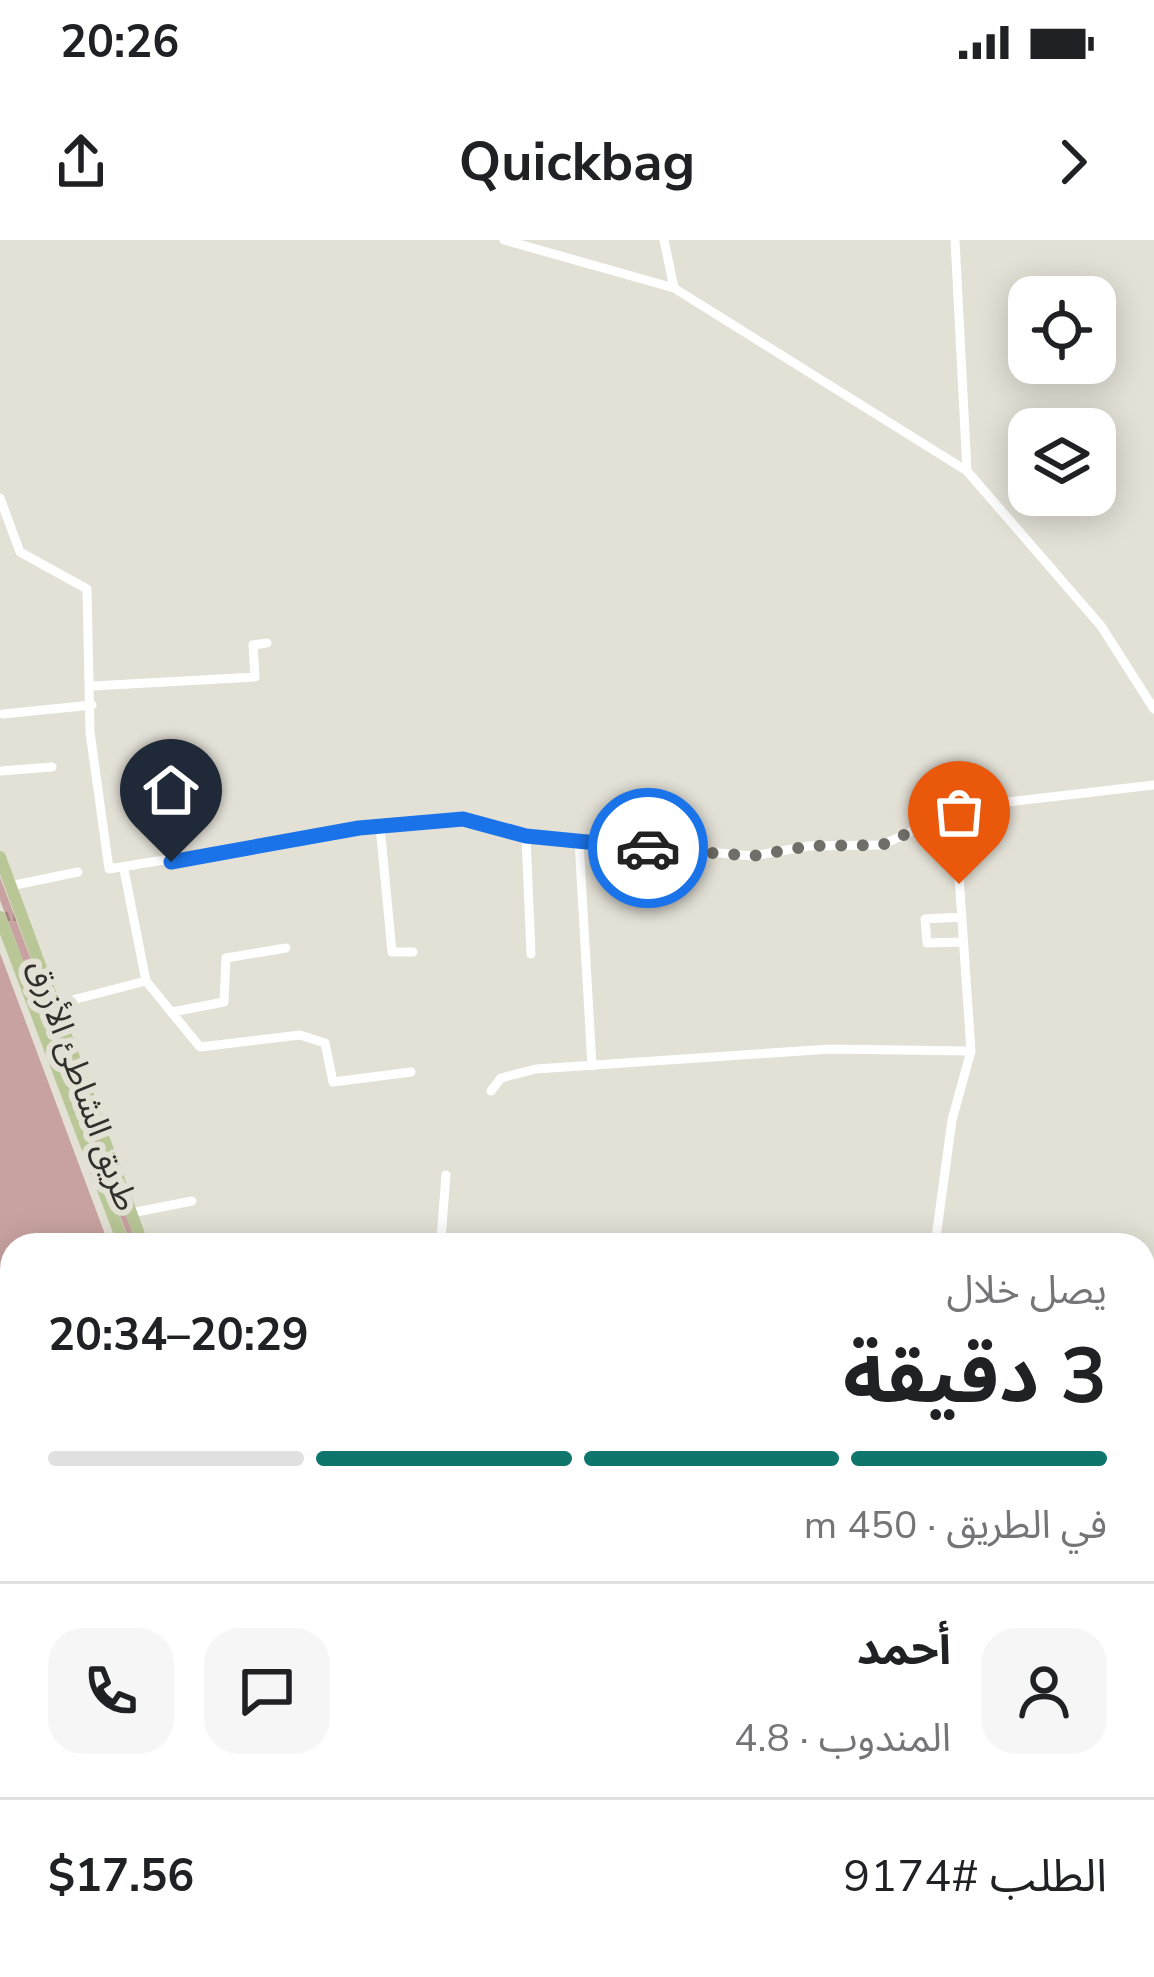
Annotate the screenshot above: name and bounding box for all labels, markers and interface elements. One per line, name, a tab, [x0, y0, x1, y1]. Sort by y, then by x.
text: 20:26	[60, 12, 179, 73]
text: Quickbag	[459, 125, 695, 199]
icon: share	[48, 129, 114, 195]
icon: forward	[1040, 129, 1106, 195]
map controls	[1008, 276, 1116, 516]
button: locate	[1008, 276, 1116, 384]
button: layers	[1008, 408, 1116, 516]
pin	[120, 739, 222, 862]
icon: home	[138, 757, 204, 823]
pin	[908, 761, 1010, 884]
icon: bag	[926, 779, 992, 845]
courier	[588, 788, 708, 908]
icon: car	[615, 815, 681, 881]
street label: طريق الشاطئ الأزرق	[16, 954, 149, 1217]
text: يصل خلال	[946, 1264, 1107, 1317]
text: 20:29–20:34	[48, 1305, 309, 1366]
text: 3 دقيقة	[843, 1323, 1107, 1430]
text: في الطريق · 450 m	[804, 1499, 1107, 1552]
text: أحمد	[857, 1619, 951, 1680]
button: phone	[48, 1628, 174, 1754]
button: chat	[204, 1628, 330, 1754]
button: person	[981, 1628, 1107, 1754]
text: المندوب · 4.8	[734, 1712, 951, 1765]
text: $17.56	[48, 1846, 194, 1907]
text: الطلب #9174	[843, 1846, 1107, 1907]

